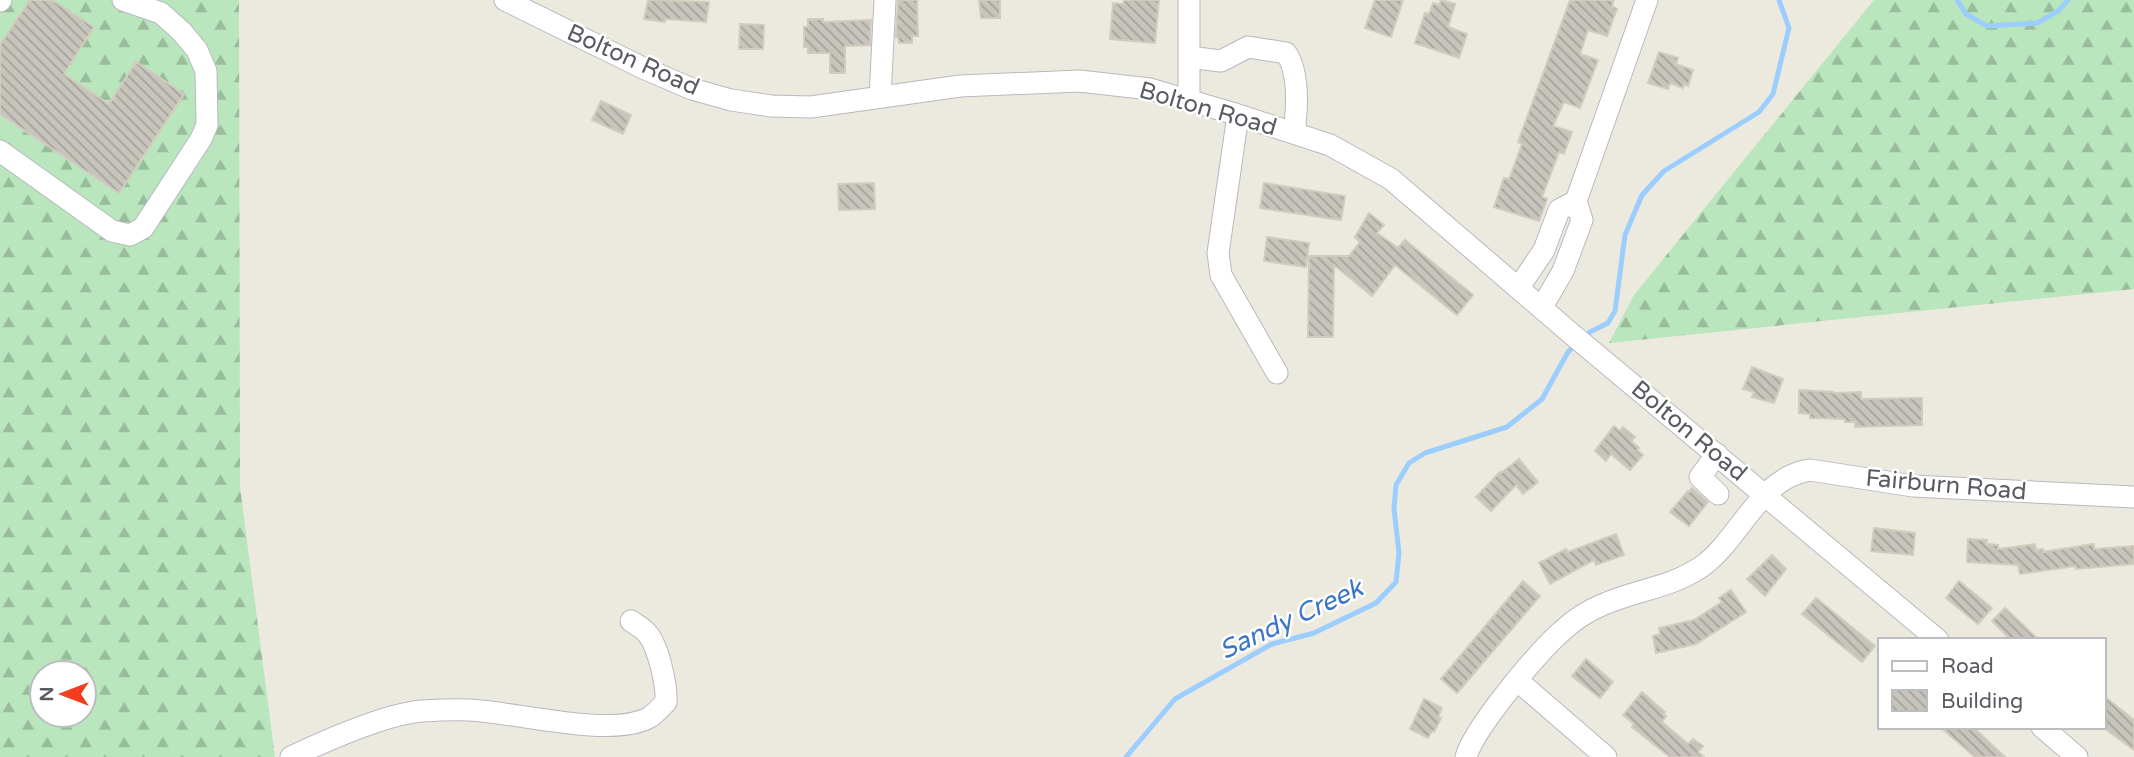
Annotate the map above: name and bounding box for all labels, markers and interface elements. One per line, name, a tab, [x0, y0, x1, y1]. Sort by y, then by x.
street label: Bolton Road	[562, 18, 704, 102]
street label: Bolton Road	[1136, 76, 1280, 142]
street label: Bolton Road	[1625, 374, 1753, 488]
street label: Fairburn Road	[1864, 464, 2028, 506]
water label: Sandy Creek	[1214, 572, 1369, 666]
legend	[1878, 638, 2106, 729]
text: Road	[1941, 654, 1994, 679]
north arrow	[28, 659, 98, 729]
text: N	[36, 686, 58, 702]
text: Building	[1941, 689, 2023, 714]

